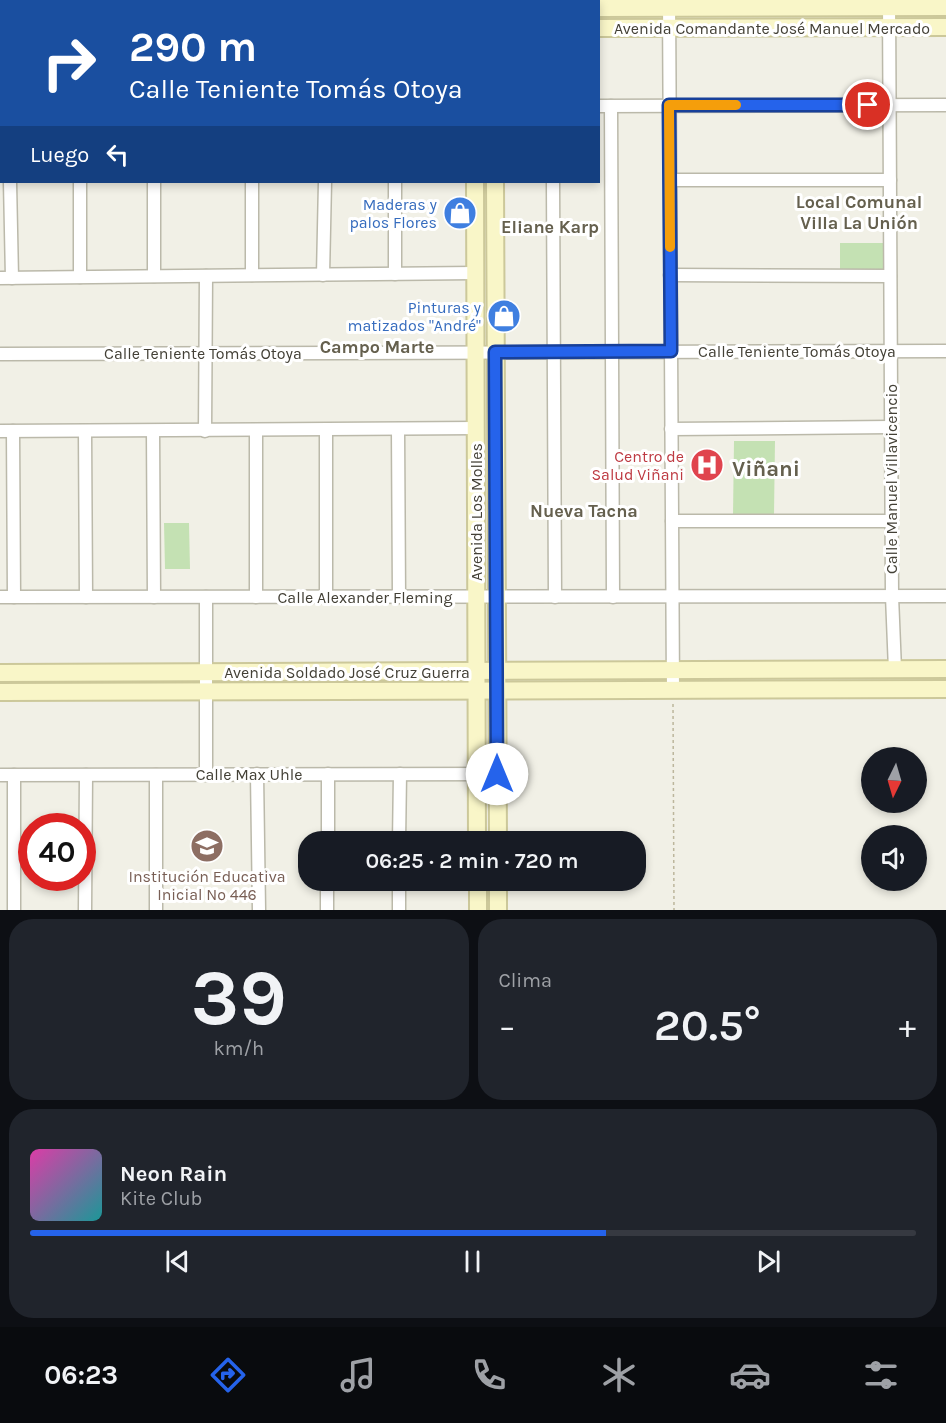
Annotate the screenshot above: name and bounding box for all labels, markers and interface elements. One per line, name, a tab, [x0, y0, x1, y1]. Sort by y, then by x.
street label: Avenida Comandante José Manuel Mercado	[614, 19, 930, 38]
text: 290 m	[129, 22, 257, 72]
icon: right	[30, 24, 108, 102]
text: Calle Teniente Tomás Otoya	[129, 73, 463, 105]
pin	[842, 79, 893, 130]
icon: arrive	[851, 88, 884, 121]
icon: left	[101, 138, 134, 171]
text: Luego	[30, 142, 89, 168]
district label: Local Comunal Villa La Unión	[796, 191, 922, 234]
place label: Maderas y palos Flores	[349, 195, 438, 232]
shop icon: Maderas y palos Flores	[442, 195, 478, 231]
district label: Eliane Karp	[501, 216, 599, 238]
place label: Pinturas y matizados "André"	[348, 298, 482, 335]
shop icon: Pinturas y matizados "André"	[486, 298, 522, 334]
district label: Campo Marte	[320, 336, 434, 358]
street label: Calle Teniente Tomás Otoya	[698, 342, 896, 361]
street label: Calle Teniente Tomás Otoya	[104, 344, 302, 363]
street label: Calle Manuel Villavicencio	[882, 384, 901, 574]
street label: Avenida Los Molles	[467, 443, 486, 581]
place label: Centro de Salud Viñani	[591, 447, 684, 484]
hospital icon: Centro de Salud Viñani	[689, 447, 725, 483]
district label: Viñani	[732, 456, 800, 482]
district label: Nueva Tacna	[530, 500, 638, 522]
street label: Calle Alexander Fleming	[278, 588, 452, 607]
street label: Avenida Soldado José Cruz Guerra	[224, 663, 470, 682]
position arrow	[465, 742, 529, 806]
north arrow	[861, 747, 927, 813]
map controls	[861, 747, 927, 891]
street label: Calle Max Uhle	[196, 765, 302, 784]
speed limit sign: 40	[18, 813, 96, 891]
button: sound	[861, 825, 927, 891]
school or university icon: Institución Educativa Inicial Nº 446	[189, 828, 225, 864]
text: 06:25 · 2 min · 720 m	[365, 848, 579, 874]
place label: Institución Educativa Inicial Nº 446	[128, 867, 286, 904]
text: 39	[191, 952, 287, 1044]
text: Clima	[499, 969, 552, 992]
text: 20.5°	[654, 999, 761, 1051]
text: −	[499, 1007, 516, 1045]
text: +	[899, 1007, 916, 1045]
text: km/h	[213, 1037, 264, 1060]
text: Neon Rain	[120, 1161, 227, 1187]
text: Kite Club	[120, 1187, 202, 1210]
icon: previous	[161, 1245, 194, 1278]
icon: pause	[456, 1245, 489, 1278]
icon: next	[752, 1245, 785, 1278]
icon: directions	[207, 1354, 249, 1396]
icon: music	[337, 1354, 379, 1396]
icon: phone	[468, 1354, 510, 1396]
icon: climate	[598, 1354, 640, 1396]
icon: car	[729, 1354, 771, 1396]
icon: filters	[860, 1354, 902, 1396]
text: 06:23	[44, 1359, 118, 1391]

